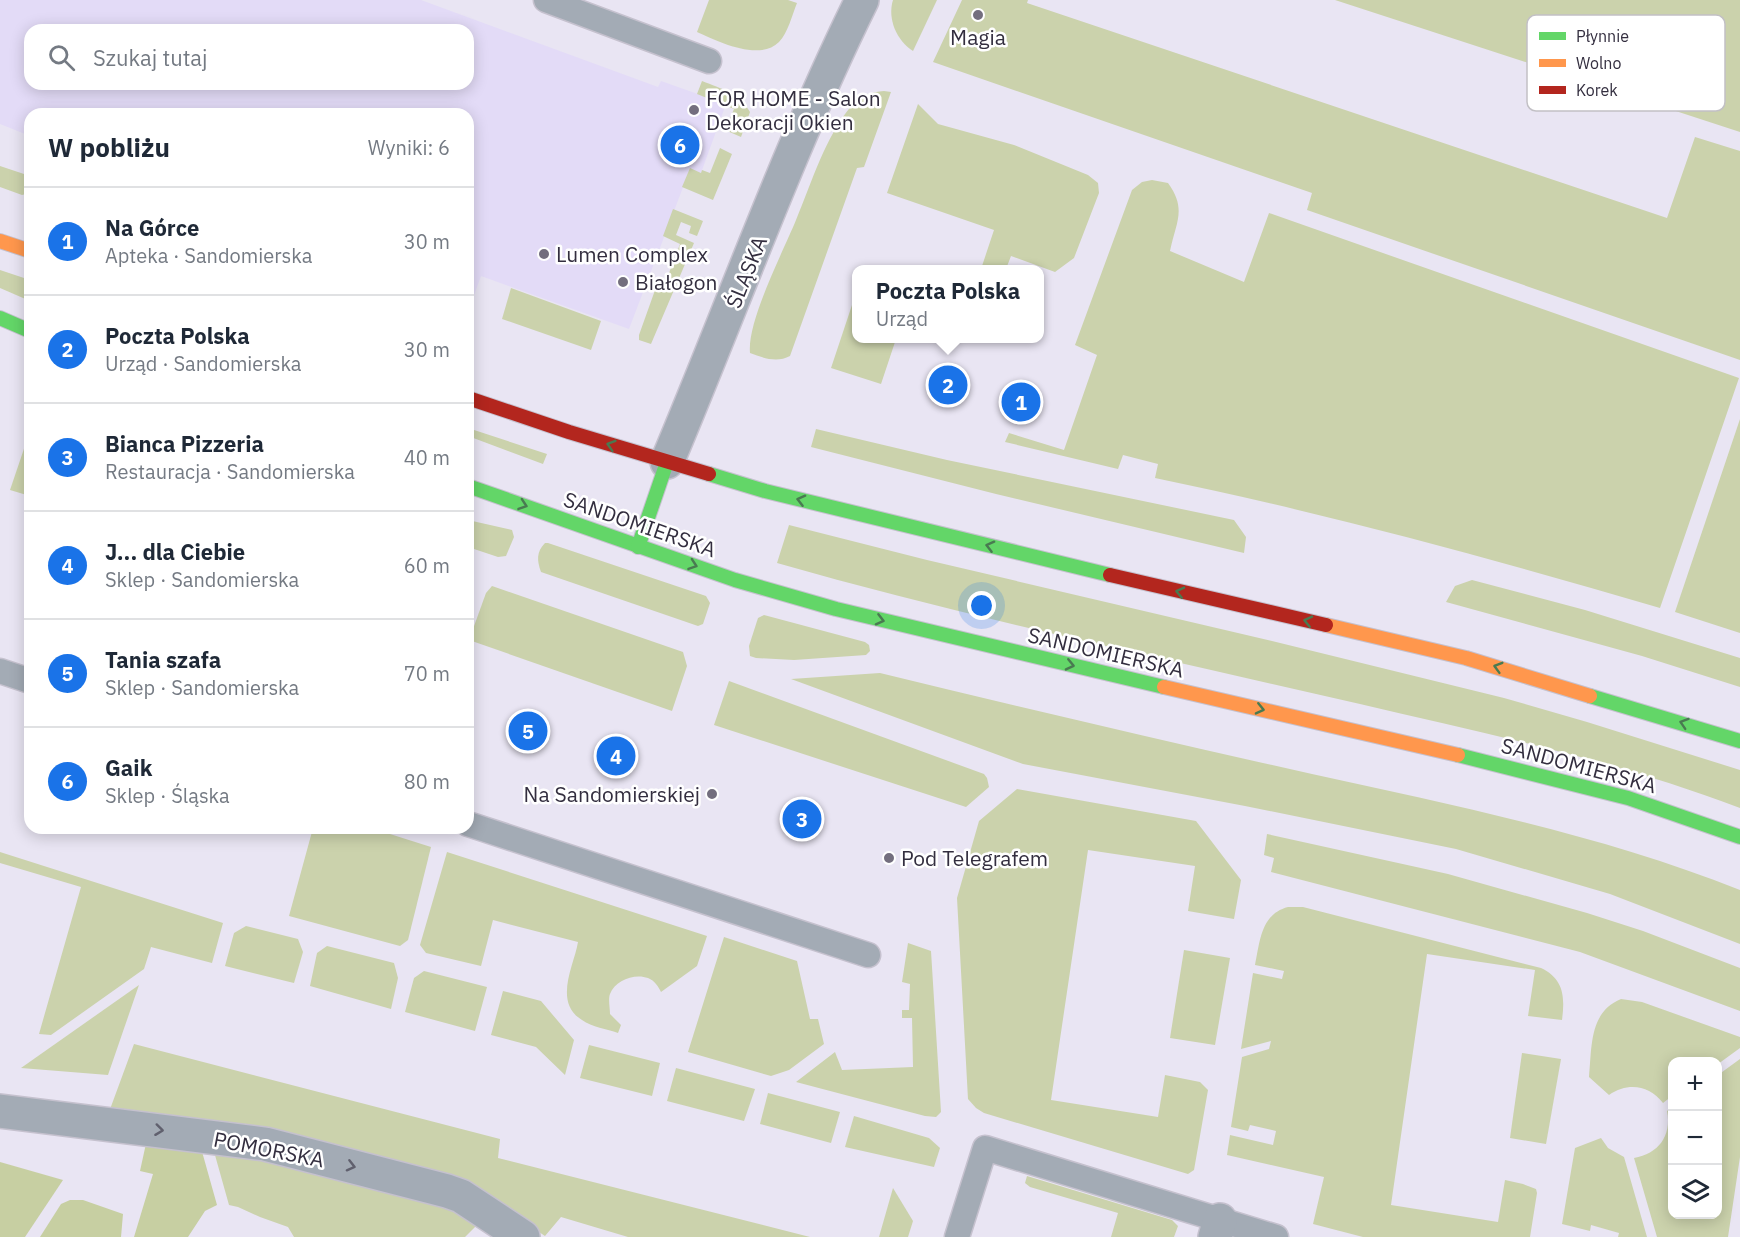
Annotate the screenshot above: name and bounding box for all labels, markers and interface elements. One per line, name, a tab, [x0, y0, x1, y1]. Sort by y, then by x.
marker: Magia	[971, 8, 985, 22]
legend	[1527, 15, 1725, 111]
place label: Magia	[950, 23, 1006, 51]
search box	[24, 24, 474, 90]
text: Płynnie	[1576, 26, 1629, 46]
icon: search	[45, 41, 78, 74]
text: Szukaj tutaj	[93, 43, 208, 72]
text: Wolno	[1576, 53, 1621, 73]
text: Korek	[1576, 80, 1618, 100]
place label: FOR HOME - Salon Dekoracji Okien	[706, 84, 881, 136]
marker: FOR HOME - Salon Dekoracji Okien	[687, 103, 701, 117]
pin: 6	[660, 122, 700, 168]
text: W pobliżu	[48, 130, 170, 164]
text: Wyniki: 6	[368, 134, 450, 161]
text: Na Górce	[105, 213, 199, 242]
text: 1	[62, 228, 74, 255]
text: 30 m	[404, 228, 450, 255]
street label: ŚLĄSKA	[719, 232, 773, 312]
place label: Lumen Complex	[556, 240, 708, 268]
text: Apteka · Sandomierska	[105, 242, 312, 269]
marker: Lumen Complex	[537, 247, 551, 261]
popup	[852, 265, 1044, 343]
place label: Białogon	[635, 268, 717, 296]
marker: Białogon	[616, 275, 630, 289]
text: Poczta Polska	[876, 276, 1020, 305]
text: Urząd	[876, 305, 928, 332]
text: Poczta Polska	[105, 321, 250, 350]
text: 2	[62, 336, 74, 363]
text: 30 m	[404, 336, 450, 363]
text: Urząd · Sandomierska	[105, 350, 302, 377]
pin: 2	[928, 362, 968, 408]
pin: 1	[1002, 380, 1040, 424]
text: Bianca Pizzeria	[105, 429, 264, 458]
one-way arrow	[606, 440, 617, 452]
text: 3	[62, 444, 74, 471]
text: 40 m	[404, 444, 450, 471]
text: Restauracja · Sandomierska	[105, 458, 355, 485]
street label: SANDOMIERSKA	[560, 485, 720, 563]
one-way arrow	[796, 495, 807, 507]
one-way arrow	[517, 498, 528, 511]
text: J... dla Ciebie	[105, 537, 245, 566]
one-way arrow	[985, 541, 995, 554]
text: 4	[62, 552, 74, 579]
text: 60 m	[404, 552, 450, 579]
one-way arrow	[687, 558, 698, 571]
text: Sklep · Sandomierska	[105, 566, 299, 593]
one-way arrow	[1175, 586, 1185, 599]
your location	[967, 591, 996, 620]
one-way arrow	[875, 612, 885, 625]
one-way arrow	[1303, 616, 1313, 629]
street label: SANDOMIERSKA	[1025, 620, 1187, 684]
text: Tania szafa	[105, 645, 221, 674]
one-way arrow	[1064, 658, 1074, 671]
text: 5	[62, 660, 74, 687]
text: 70 m	[404, 660, 450, 687]
one-way arrow	[1493, 662, 1504, 674]
text: Sklep · Sandomierska	[105, 674, 299, 701]
one-way arrow	[1255, 702, 1265, 715]
pin: 5	[508, 708, 548, 754]
one-way arrow	[1679, 718, 1690, 730]
street label: SANDOMIERSKA	[1498, 731, 1660, 799]
pin: 4	[596, 734, 636, 778]
text: Gaik	[105, 753, 152, 782]
text: 6	[62, 768, 74, 795]
text: 80 m	[404, 768, 450, 795]
place label: Na Sandomierskiej	[524, 780, 700, 808]
text: Sklep · Śląska	[105, 782, 230, 809]
marker: Na Sandomierskiej	[705, 787, 719, 801]
pin: 3	[782, 796, 822, 842]
place label: Pod Telegrafem	[901, 844, 1048, 872]
marker: Pod Telegrafem	[882, 851, 896, 865]
map controls	[1668, 1057, 1722, 1219]
button: +	[1668, 1057, 1722, 1111]
button: −	[1668, 1111, 1722, 1165]
one-way arrow	[155, 1124, 164, 1136]
street label: POMORSKA	[211, 1125, 327, 1173]
one-way arrow	[346, 1158, 356, 1171]
button: layers	[1668, 1165, 1722, 1219]

